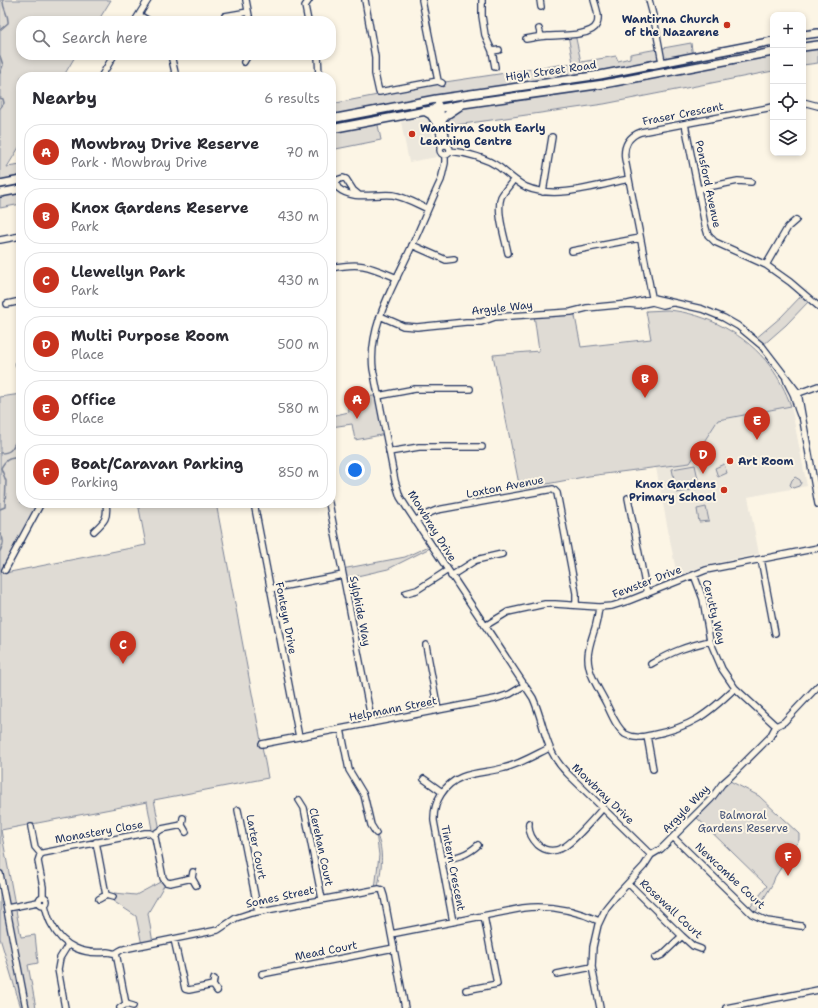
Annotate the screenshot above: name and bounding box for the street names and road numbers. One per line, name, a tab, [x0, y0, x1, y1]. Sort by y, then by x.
street label: High Street Road	[504, 57, 598, 85]
street label: Fraser Crescent	[641, 99, 725, 129]
street label: Ponsford Avenue	[691, 139, 725, 229]
street label: Argyle Way	[470, 297, 534, 319]
street label: Loxton Avenue	[465, 472, 545, 502]
street label: Mowbray Drive	[404, 488, 460, 564]
street label: Fewster Drive	[610, 562, 684, 602]
street label: Sylphide Way	[346, 575, 374, 647]
street label: Cerutty Way	[699, 578, 729, 646]
street label: Fonteyn Drive	[272, 581, 300, 655]
street label: Helpmann Street	[348, 693, 438, 725]
street label: Mowbray Drive	[569, 760, 637, 828]
street label: Argyle Way	[659, 782, 713, 836]
street label: Clerehan Court	[305, 806, 337, 888]
street label: Larter Court	[242, 813, 270, 881]
street label: Monastery Close	[54, 817, 144, 847]
street label: Tintern Crescent	[437, 824, 469, 912]
street label: Newcombe Court	[692, 840, 768, 913]
street label: Rosewall Court	[636, 876, 706, 942]
street label: Somes Street	[244, 882, 316, 912]
street label: Mead Court	[294, 938, 359, 964]

